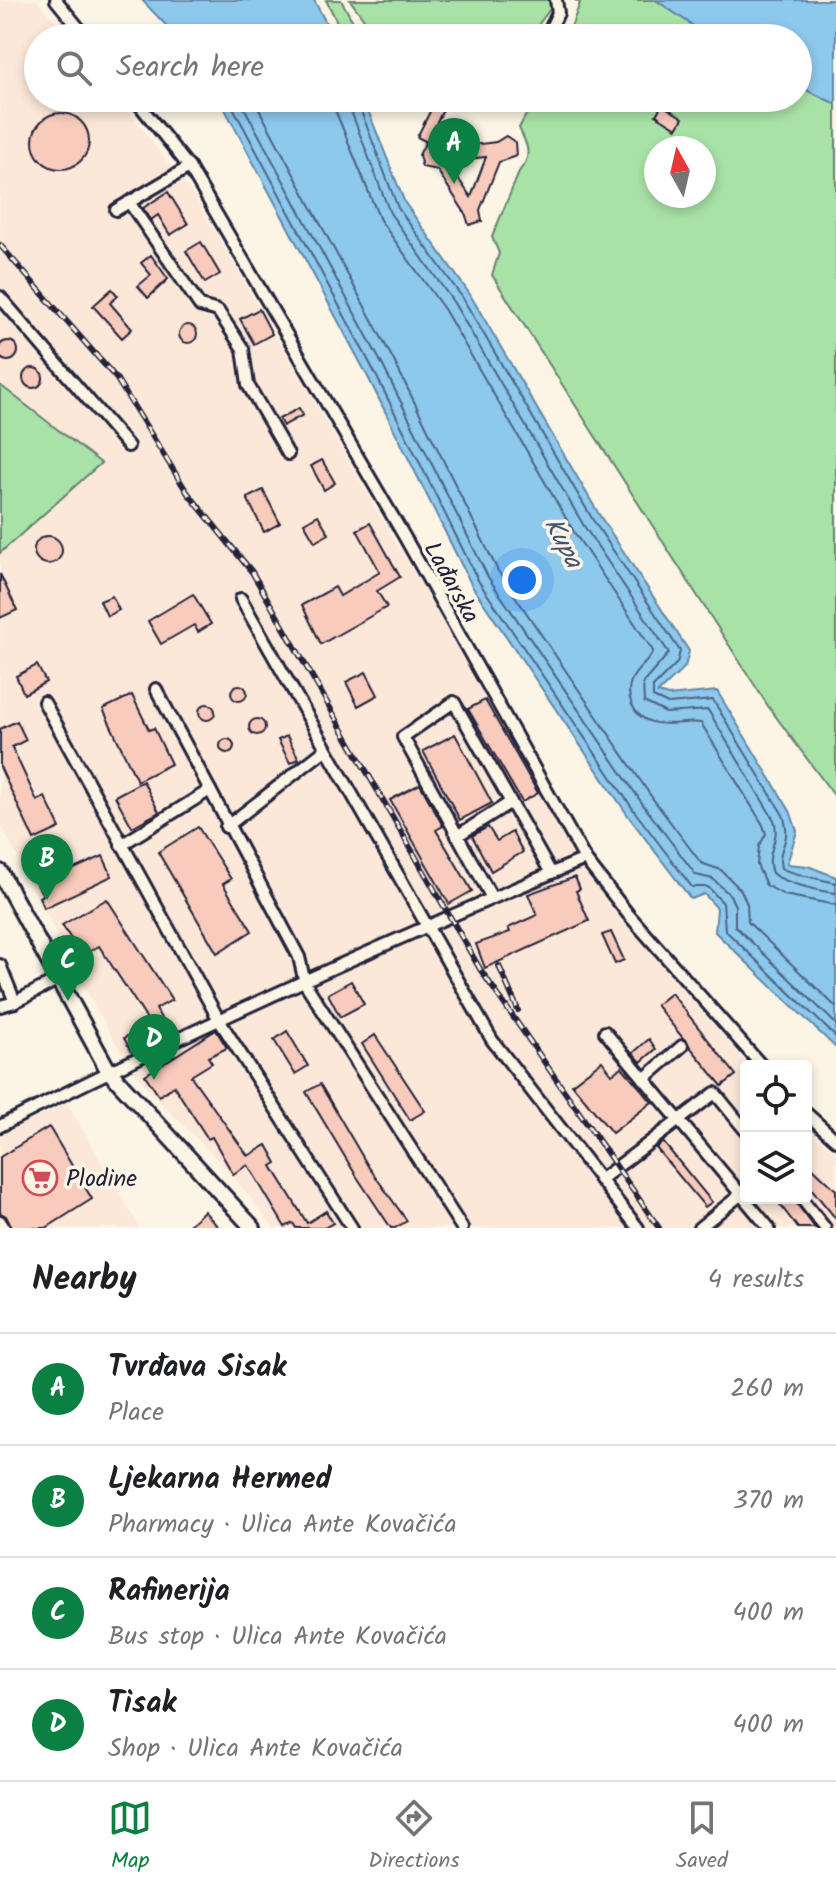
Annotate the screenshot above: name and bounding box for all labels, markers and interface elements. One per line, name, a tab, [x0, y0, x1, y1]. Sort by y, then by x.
search box	[24, 24, 812, 112]
text: Search here	[116, 44, 264, 92]
icon: search	[52, 46, 96, 90]
pin: A	[428, 118, 480, 184]
north arrow	[644, 136, 716, 208]
water label: Kupa	[531, 510, 594, 578]
street label: Lađarska	[412, 535, 489, 631]
your location	[502, 560, 542, 600]
pin: B	[21, 834, 73, 900]
pin: C	[42, 935, 94, 1001]
pin: D	[128, 1014, 180, 1080]
map controls	[740, 1060, 812, 1204]
button: locate	[740, 1060, 812, 1132]
button: layers	[740, 1132, 812, 1204]
supermarket icon: Plodine	[21, 1159, 59, 1197]
place label: Plodine	[66, 1160, 137, 1199]
text: Nearby	[32, 1253, 137, 1307]
text: 4 results	[708, 1259, 804, 1301]
text: Tvrđava Sisak	[108, 1344, 286, 1392]
text: A	[50, 1368, 66, 1410]
text: 260 m	[730, 1368, 804, 1410]
text: Place	[108, 1392, 164, 1434]
text: Ljekarna Hermed	[108, 1456, 332, 1504]
text: B	[50, 1480, 66, 1522]
text: 370 m	[733, 1480, 804, 1522]
text: Pharmacy · Ulica Ante Kovačića	[108, 1504, 457, 1546]
text: Rafinerija	[108, 1568, 230, 1616]
text: C	[50, 1592, 66, 1634]
text: 400 m	[733, 1592, 804, 1634]
text: Bus stop · Ulica Ante Kovačića	[108, 1616, 447, 1658]
text: Tisak	[108, 1680, 176, 1728]
text: D	[49, 1704, 67, 1746]
text: 400 m	[733, 1704, 804, 1746]
text: Shop · Ulica Ante Kovačića	[108, 1728, 403, 1770]
tab: Map	[108, 1796, 152, 1879]
tab: Directions	[368, 1796, 460, 1879]
tab: Saved	[676, 1796, 728, 1879]

